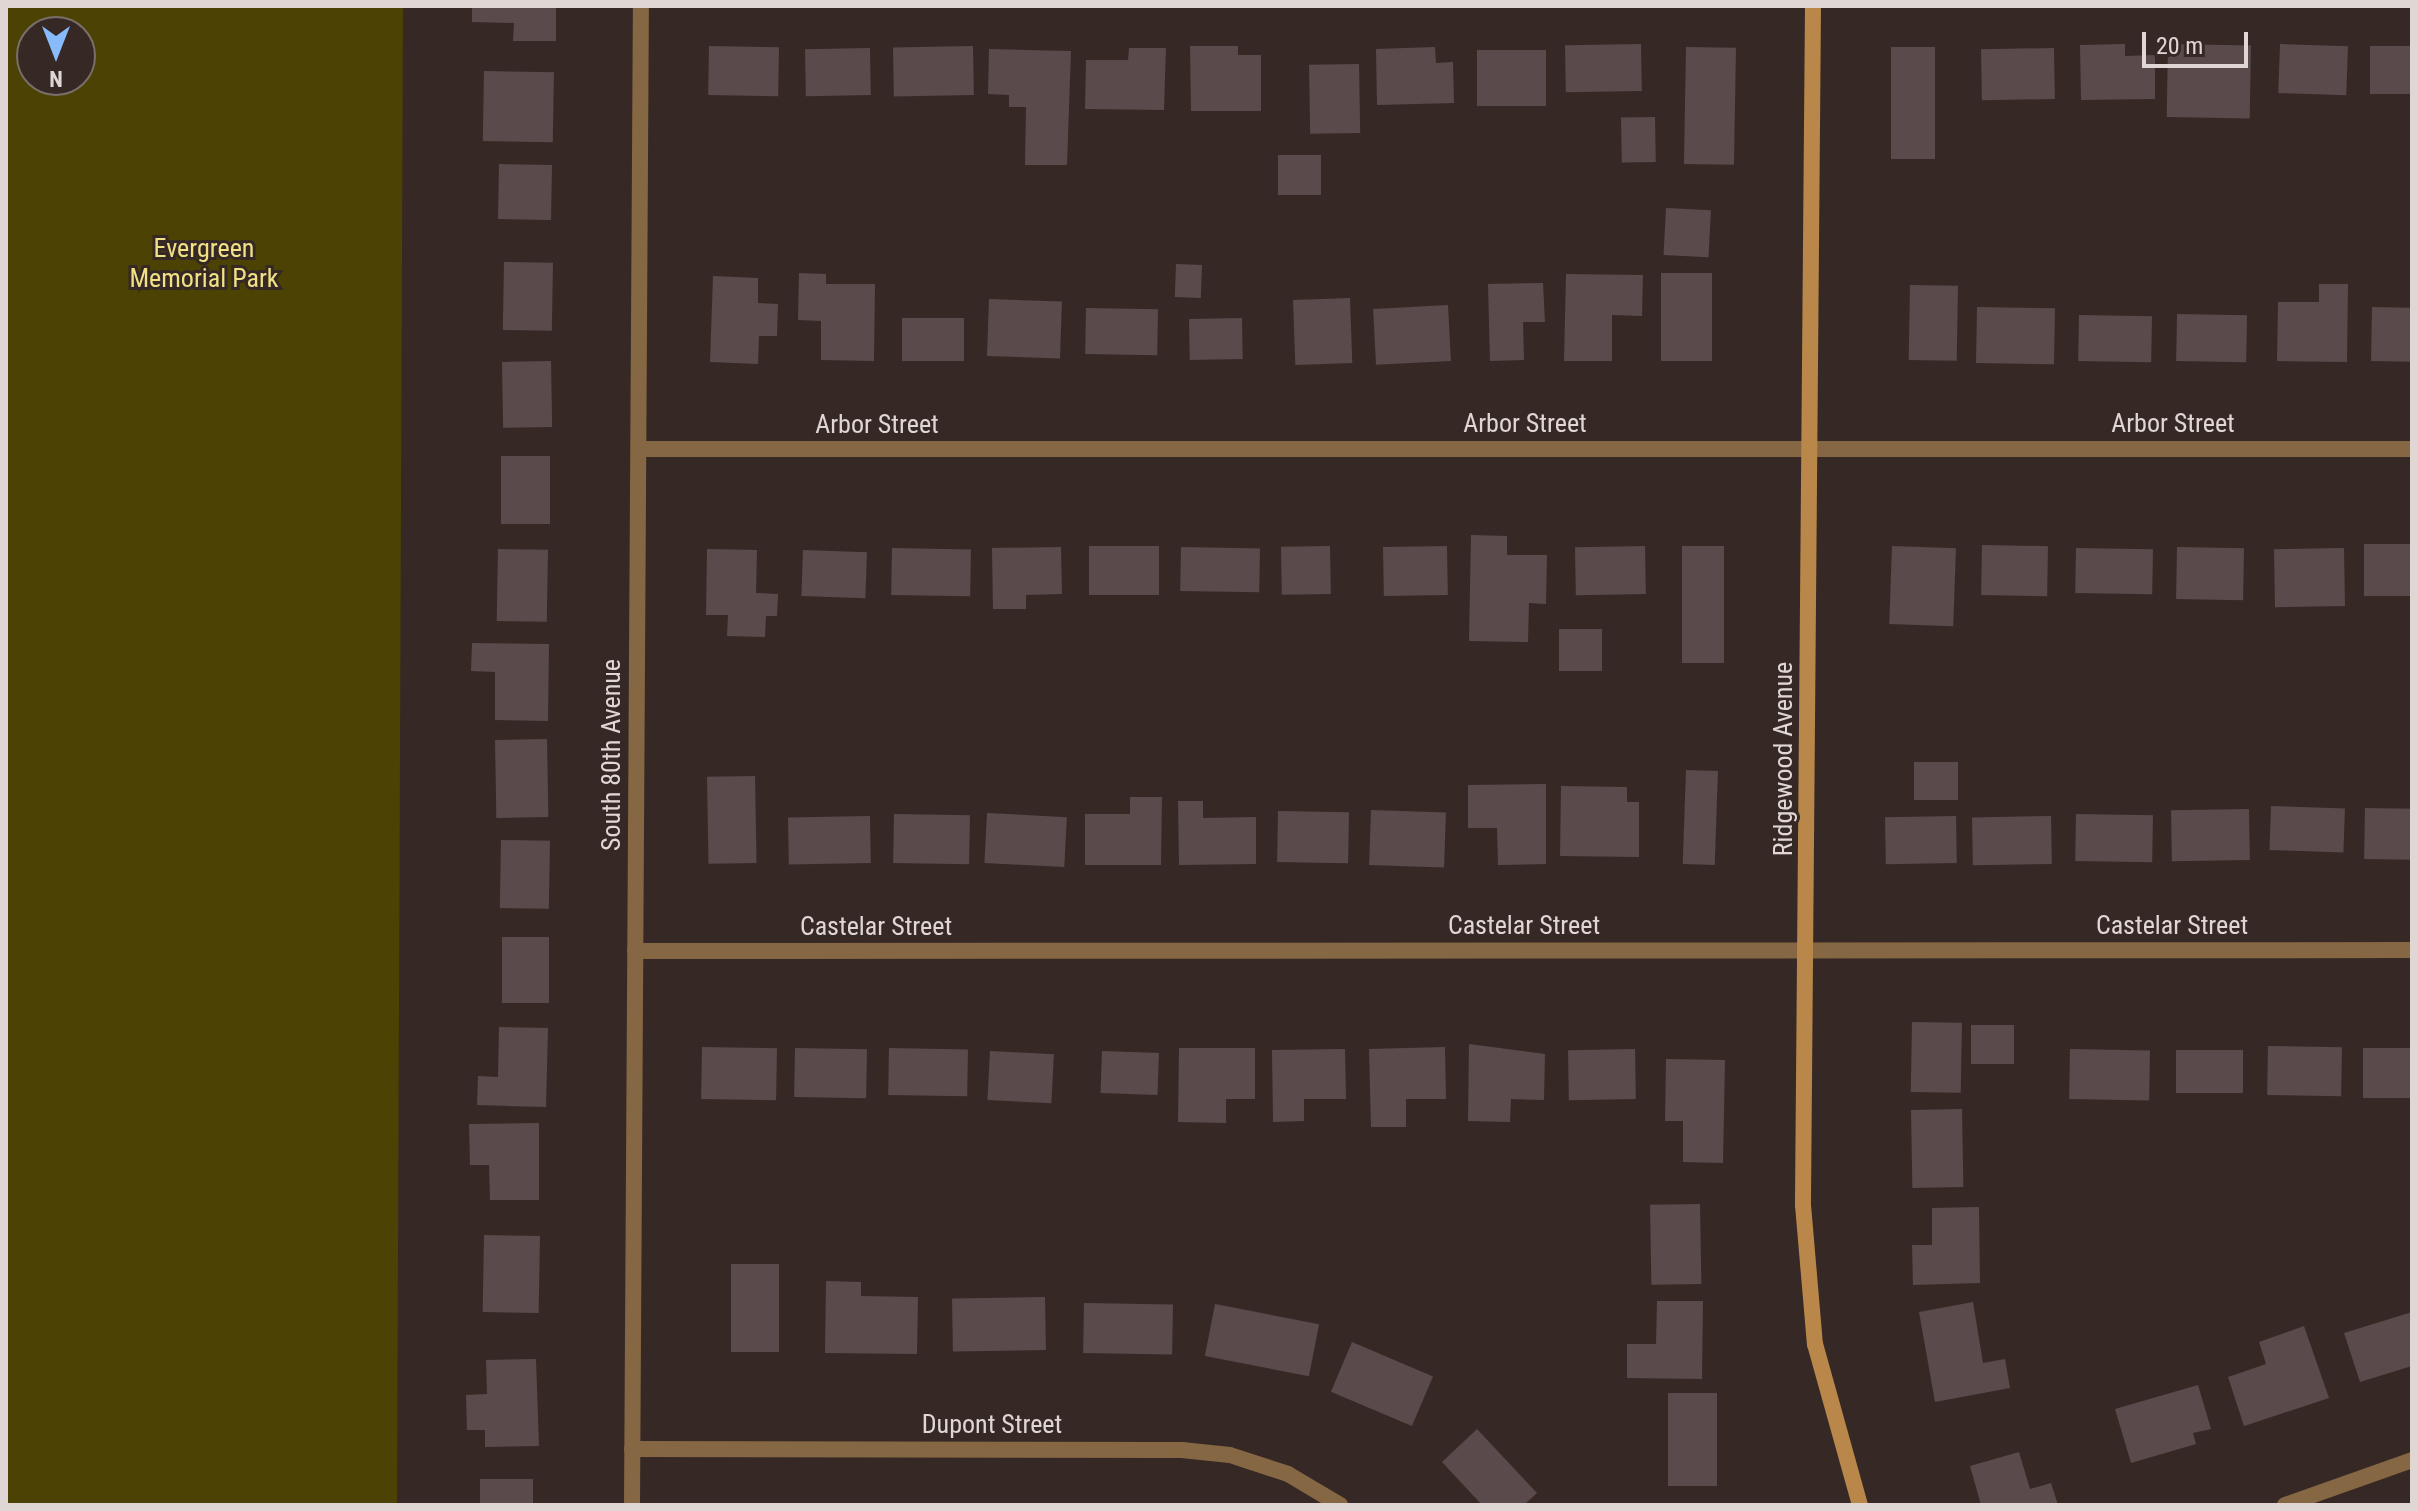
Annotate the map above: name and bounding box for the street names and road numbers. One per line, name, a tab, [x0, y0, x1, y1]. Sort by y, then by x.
street label: Arbor Street	[1463, 408, 1587, 440]
street label: Arbor Street	[2111, 408, 2235, 440]
street label: Arbor Street	[815, 409, 939, 441]
street label: South 80th Avenue	[596, 659, 628, 851]
street label: Ridgewood Avenue	[1768, 662, 1800, 856]
street label: Castelar Street	[1448, 910, 1600, 942]
street label: Castelar Street	[2096, 910, 2248, 942]
street label: Castelar Street	[800, 911, 952, 943]
street label: Dupont Street	[922, 1409, 1062, 1441]

